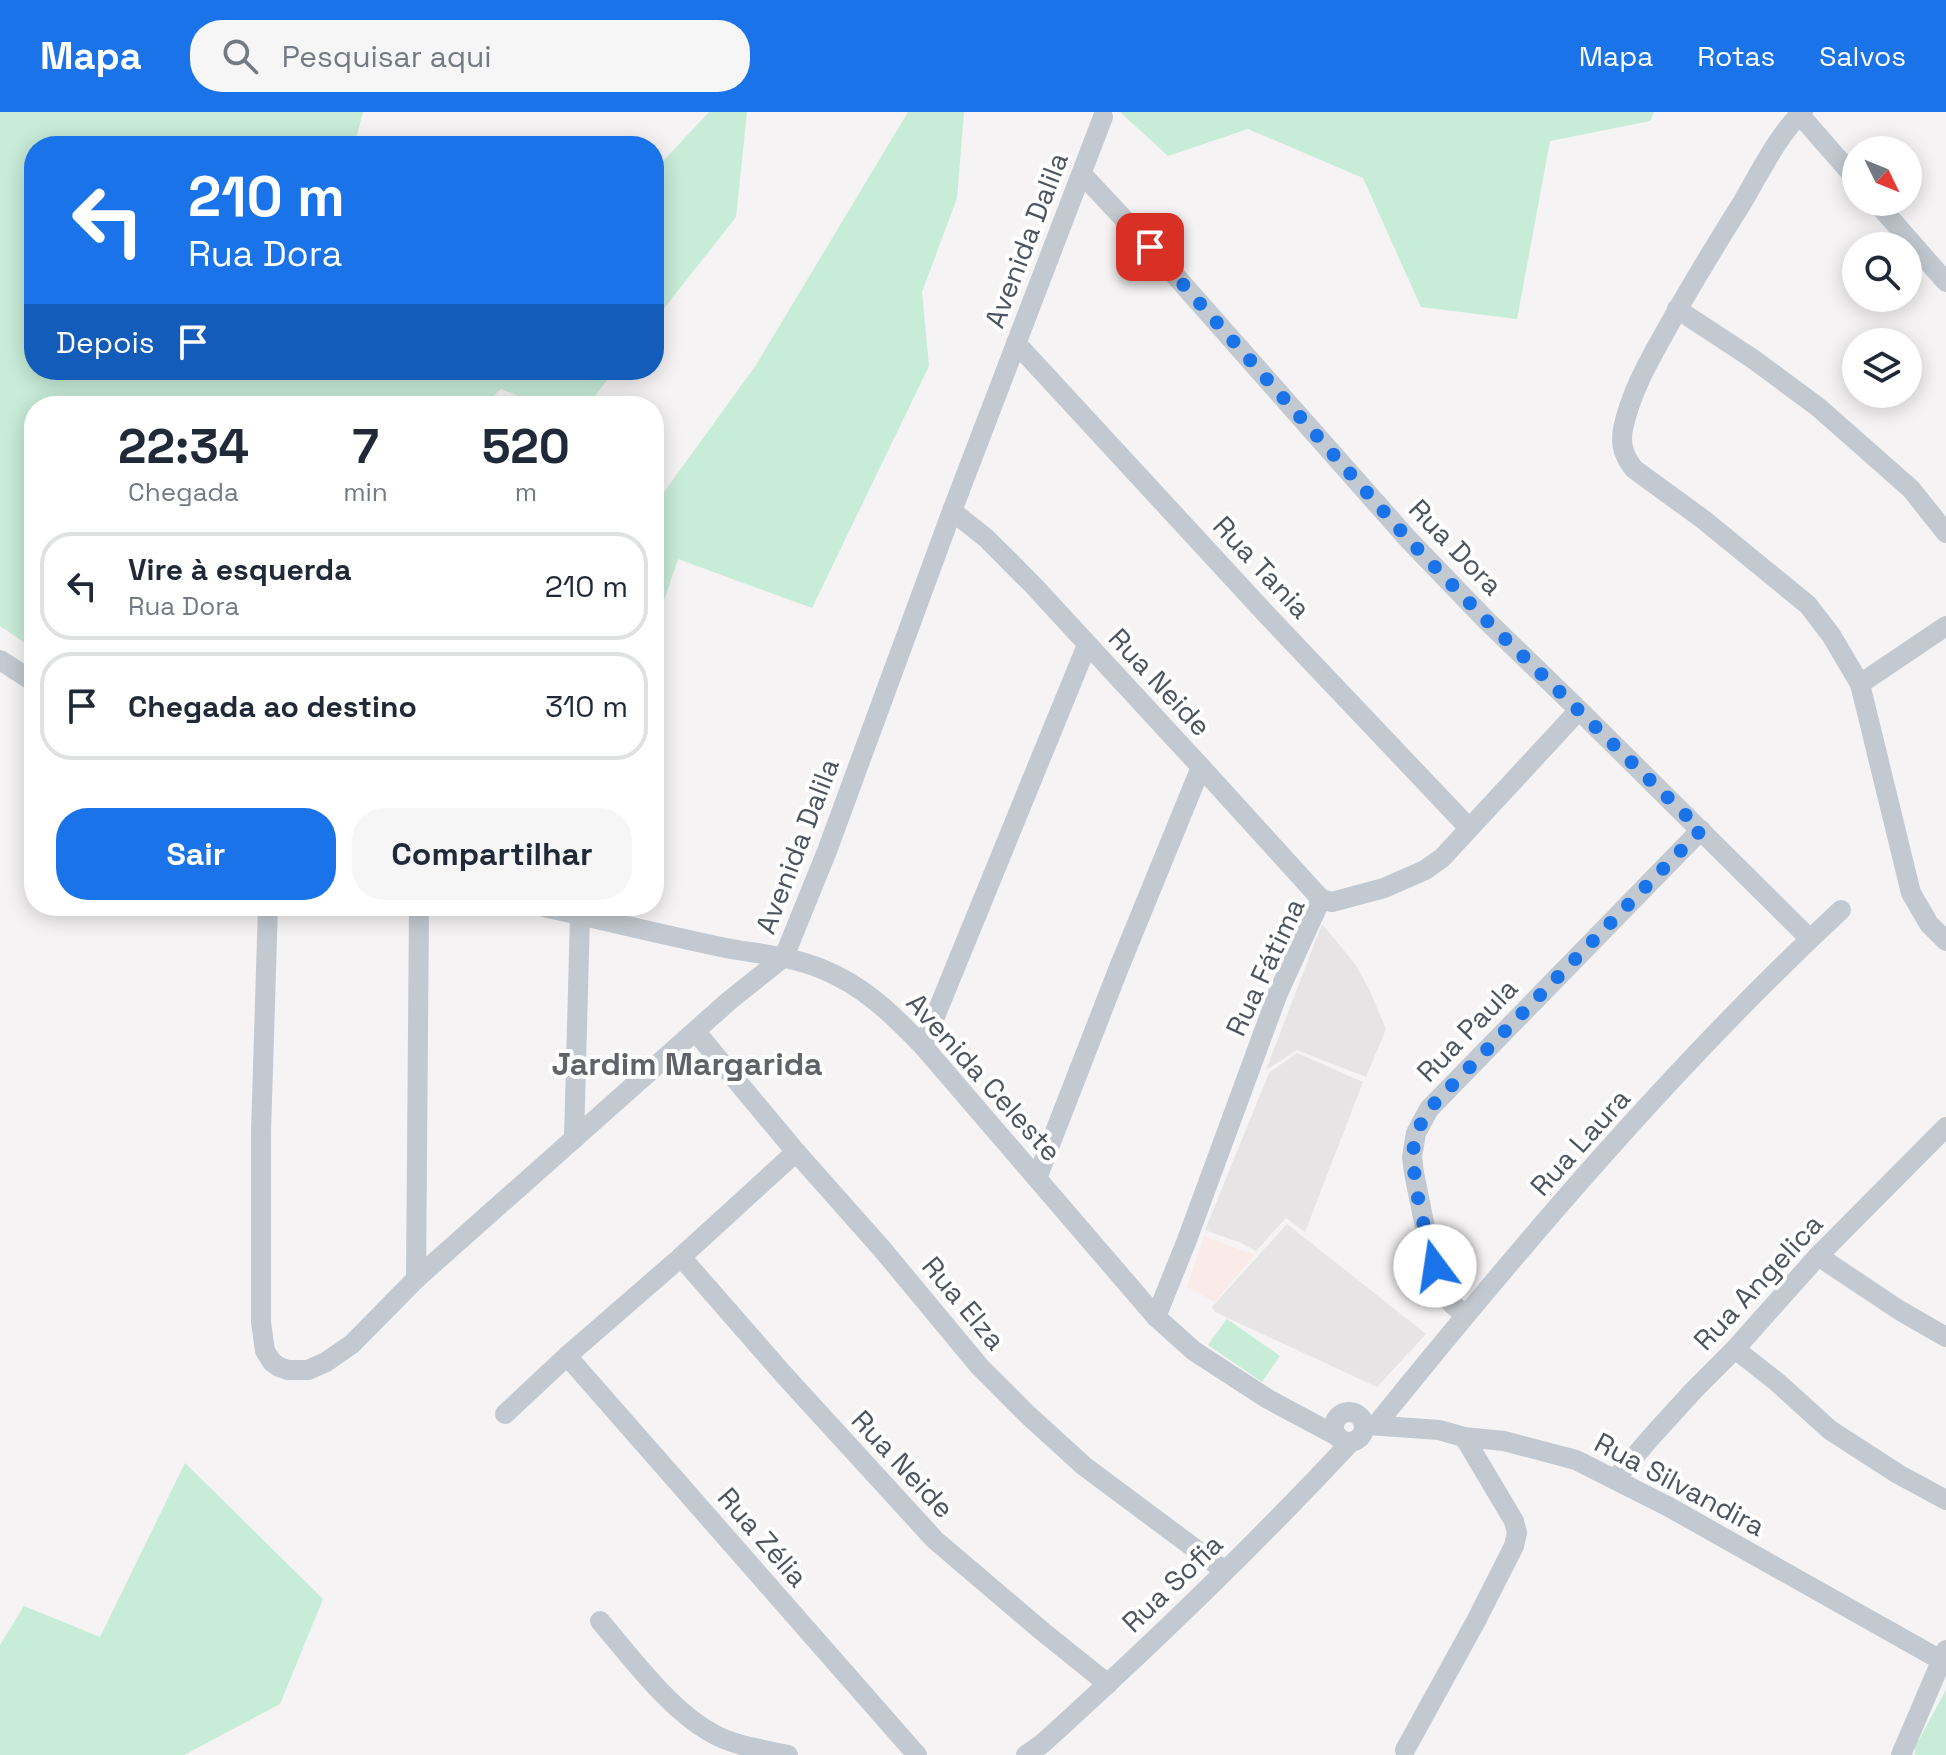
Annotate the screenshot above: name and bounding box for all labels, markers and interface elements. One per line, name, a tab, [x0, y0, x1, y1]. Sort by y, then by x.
search box	[190, 20, 750, 92]
text: Mapa	[40, 32, 142, 80]
icon: search	[218, 34, 262, 78]
text: Pesquisar aqui	[282, 37, 492, 76]
text: Mapa	[1579, 38, 1653, 74]
text: Rotas	[1697, 38, 1775, 74]
text: Salvos	[1819, 38, 1906, 74]
north arrow	[1842, 136, 1922, 216]
map controls	[1842, 136, 1922, 408]
street label: Avenida Dalila	[976, 147, 1076, 333]
text: 210 m	[188, 161, 345, 232]
icon: left	[56, 168, 160, 272]
pin	[1116, 213, 1184, 281]
icon: arrive	[1128, 225, 1172, 269]
text: Rua Dora	[188, 231, 342, 277]
button: search	[1842, 232, 1922, 312]
icon: arrive	[171, 320, 215, 364]
text: Depois	[56, 323, 155, 362]
button: layers	[1842, 328, 1922, 408]
text: 22:34	[118, 416, 249, 477]
text: 7	[352, 416, 379, 477]
text: 520	[482, 416, 570, 477]
text: Chegada	[128, 475, 239, 509]
text: min	[343, 475, 388, 509]
text: m	[515, 475, 537, 509]
street label: Rua Dora	[1401, 491, 1511, 603]
street label: Rua Tania	[1205, 508, 1319, 626]
text: Vire à esquerda	[128, 550, 352, 589]
icon: left	[60, 564, 104, 608]
text: 210 m	[545, 567, 628, 606]
text: Rua Dora	[128, 589, 240, 623]
street label: Rua Neide	[1101, 620, 1219, 744]
icon: arrive	[60, 684, 104, 728]
text: Chegada ao destino	[128, 687, 417, 726]
text: 310 m	[545, 687, 628, 726]
street label: Avenida Dalila	[747, 753, 847, 939]
button: Sair	[56, 808, 336, 900]
button: Compartilhar	[352, 808, 632, 900]
street label: Rua Fátima	[1217, 892, 1313, 1042]
street label: Rua Paula	[1409, 971, 1525, 1089]
street label: Avenida Celeste	[899, 985, 1069, 1169]
district label: Jardim Margarida	[551, 1044, 823, 1084]
street label: Rua Laura	[1522, 1081, 1638, 1203]
street label: Rua Angelica	[1686, 1206, 1830, 1358]
position arrow	[1393, 1224, 1477, 1308]
street label: Rua Elza	[914, 1249, 1014, 1357]
street label: Rua Neide	[844, 1402, 962, 1526]
street label: Rua Silvandira	[1589, 1424, 1771, 1544]
street label: Rua Zélia	[710, 1480, 816, 1594]
street label: Rua Sofia	[1114, 1526, 1230, 1640]

